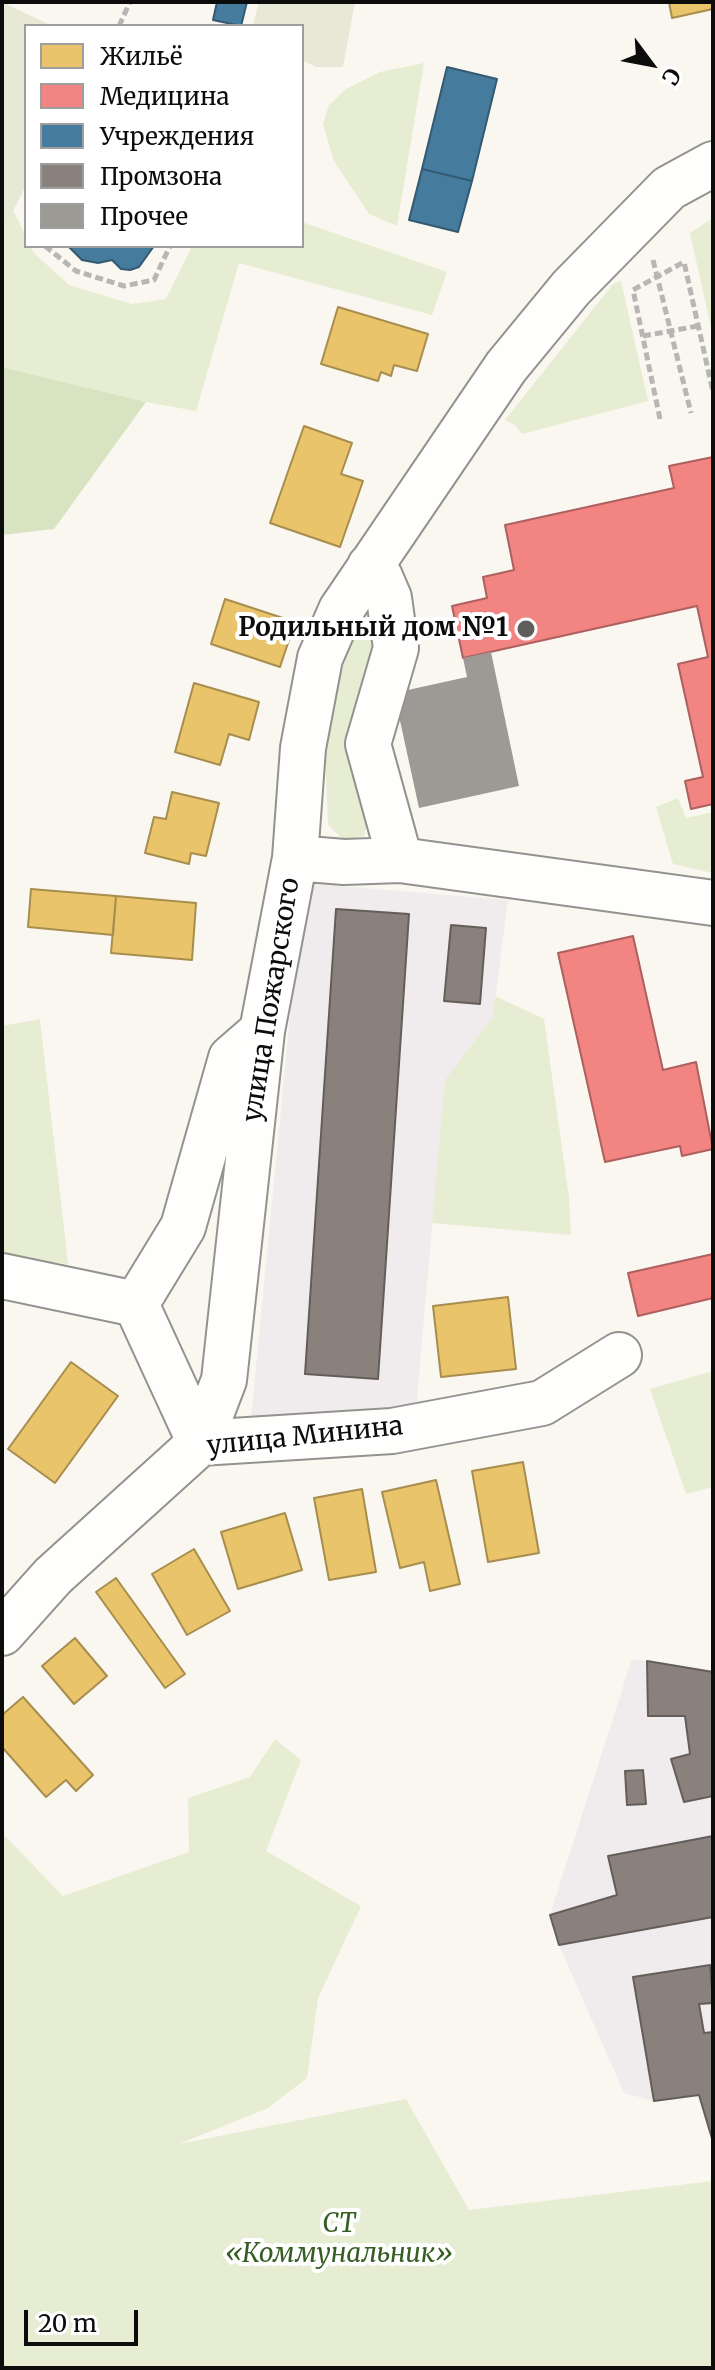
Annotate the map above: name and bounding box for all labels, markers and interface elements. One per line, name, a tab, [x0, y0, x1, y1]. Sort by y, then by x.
legend	[24, 24, 304, 248]
north arrow	[611, 24, 691, 104]
text: Жильё	[100, 41, 183, 72]
text: С	[656, 63, 687, 90]
text: Медицина	[100, 81, 229, 112]
text: Учреждения	[100, 121, 254, 152]
text: Промзона	[100, 161, 222, 192]
text: Прочее	[100, 201, 188, 232]
place label: Родильный дом №1	[238, 613, 508, 645]
marker: Родильный дом №1	[515, 618, 537, 640]
street label: улица Пожарского	[237, 876, 307, 1124]
street label: улица Минина	[205, 1411, 405, 1463]
park label: СТ «Коммунальник»	[225, 2209, 453, 2270]
scale bar	[28, 2294, 142, 2344]
text: 20 m	[38, 2308, 97, 2339]

